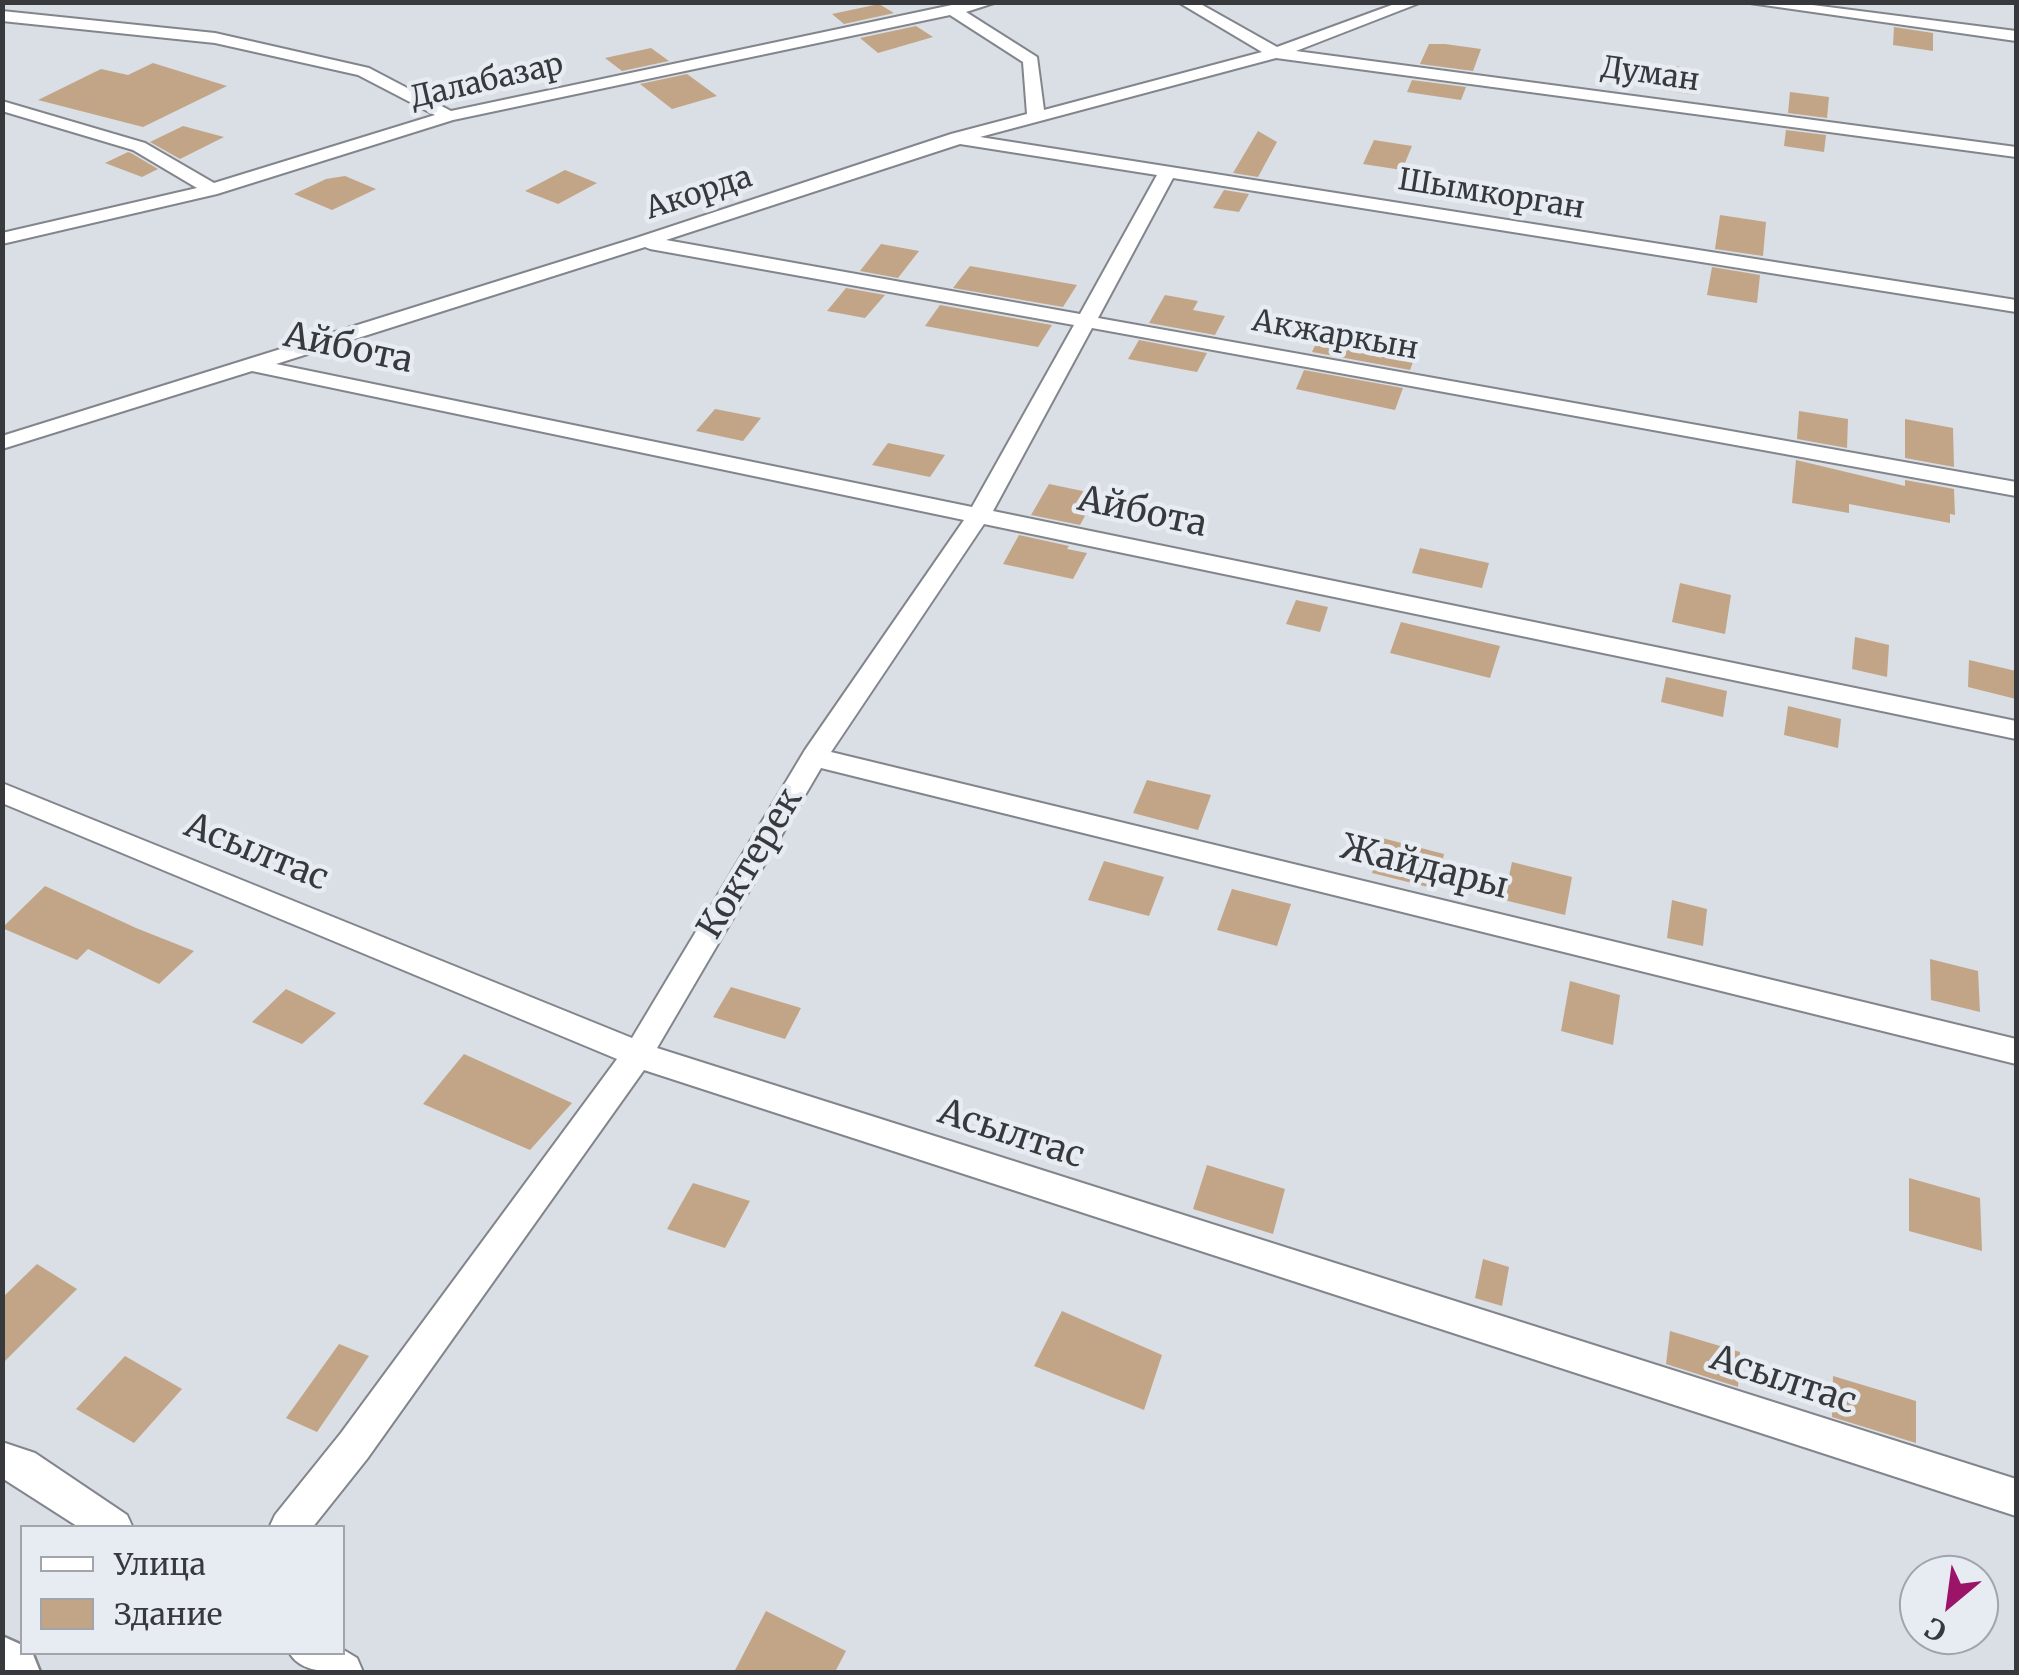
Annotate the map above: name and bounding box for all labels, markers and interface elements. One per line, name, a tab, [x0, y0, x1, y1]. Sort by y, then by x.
street label: Далабазар	[407, 47, 567, 117]
street label: Думан	[1599, 50, 1701, 100]
street label: Акорда	[641, 160, 757, 228]
street label: Шымкорган	[1395, 162, 1587, 228]
street label: Акжаркын	[1249, 304, 1421, 368]
street label: Айбота	[280, 315, 416, 383]
street label: Айбота	[1074, 479, 1210, 547]
street label: Коктерек	[690, 781, 812, 947]
street label: Асылтас	[178, 805, 334, 901]
street label: Жайдары	[1336, 827, 1512, 909]
street label: Асылтас	[933, 1092, 1089, 1178]
street label: Асылтас	[1705, 1338, 1861, 1424]
legend	[20, 1525, 345, 1655]
text: Улица	[114, 1545, 206, 1583]
north arrow	[1899, 1555, 1999, 1655]
text: Здание	[114, 1595, 222, 1633]
text: С	[1919, 1609, 1952, 1650]

